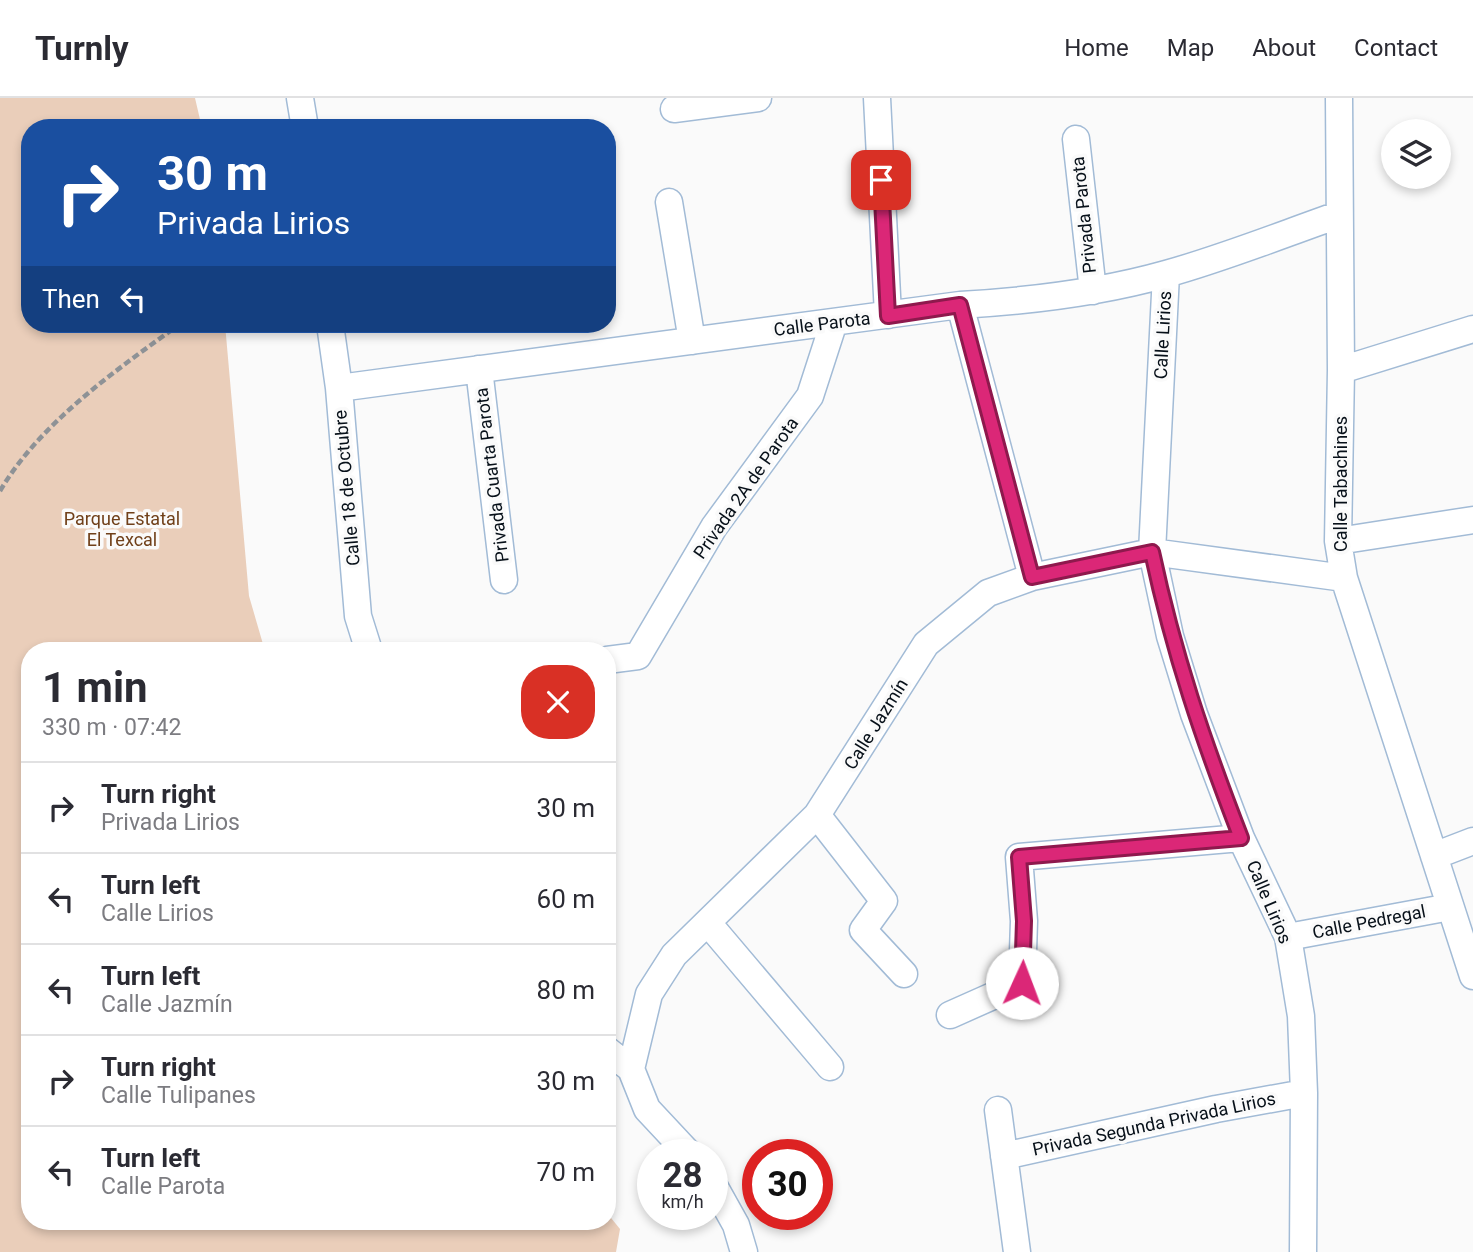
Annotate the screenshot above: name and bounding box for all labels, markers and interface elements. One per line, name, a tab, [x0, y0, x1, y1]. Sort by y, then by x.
text: Turnly	[35, 29, 129, 68]
text: Home	[1064, 34, 1129, 62]
text: Map	[1167, 34, 1214, 62]
text: About	[1252, 34, 1316, 62]
text: Contact	[1354, 34, 1438, 62]
map controls	[1381, 119, 1451, 189]
button: layers	[1381, 119, 1451, 189]
text: 30 m	[157, 145, 268, 202]
icon: right	[42, 147, 133, 238]
pin	[851, 150, 911, 210]
street label: Privada Parota	[1067, 156, 1100, 275]
icon: arrive	[862, 161, 900, 199]
text: Privada Lirios	[157, 204, 350, 242]
icon: left	[114, 280, 152, 318]
text: Then	[42, 284, 100, 314]
street label: Calle Lirios	[1150, 290, 1175, 380]
street label: Calle Parota	[772, 307, 871, 340]
street label: Privada Cuarta Parota	[470, 387, 513, 564]
street label: Calle 18 de Octubre	[329, 409, 364, 567]
street label: Privada 2A de Parota	[689, 413, 802, 563]
street label: Calle Tabachines	[1330, 416, 1351, 552]
park label: Parque Estatal El Texcal	[64, 508, 180, 550]
text: 1 min	[42, 663, 148, 712]
button: close	[521, 665, 595, 739]
street label: Calle Jazmín	[839, 674, 912, 773]
text: 330 m · 07:42	[42, 714, 181, 741]
text: Turn right	[101, 779, 216, 809]
icon: right	[42, 789, 80, 827]
text: 30 m	[537, 793, 595, 823]
text: Privada Lirios	[101, 809, 240, 836]
street label: Calle Lirios	[1243, 857, 1296, 947]
text: Turn left	[101, 870, 200, 900]
icon: left	[42, 880, 80, 918]
text: 60 m	[537, 884, 595, 914]
text: Calle Lirios	[101, 900, 214, 927]
street label: Calle Pedregal	[1310, 900, 1427, 943]
position arrow	[985, 946, 1059, 1020]
text: Turn left	[101, 961, 200, 991]
icon: left	[42, 971, 80, 1009]
text: 80 m	[537, 975, 595, 1005]
text: Calle Jazmín	[101, 991, 233, 1018]
text: Turn right	[101, 1052, 216, 1082]
icon: right	[42, 1062, 80, 1100]
text: 30 m	[537, 1066, 595, 1096]
text: Calle Tulipanes	[101, 1082, 256, 1109]
street label: Privada Segunda Privada Lirios	[1030, 1087, 1277, 1160]
speed limit sign: 30	[742, 1139, 833, 1230]
text: Turn left	[101, 1143, 200, 1173]
icon: left	[42, 1153, 80, 1191]
text: 28	[662, 1155, 703, 1196]
text: 70 m	[537, 1157, 595, 1187]
text: Calle Parota	[101, 1173, 225, 1200]
text: km/h	[661, 1191, 704, 1212]

